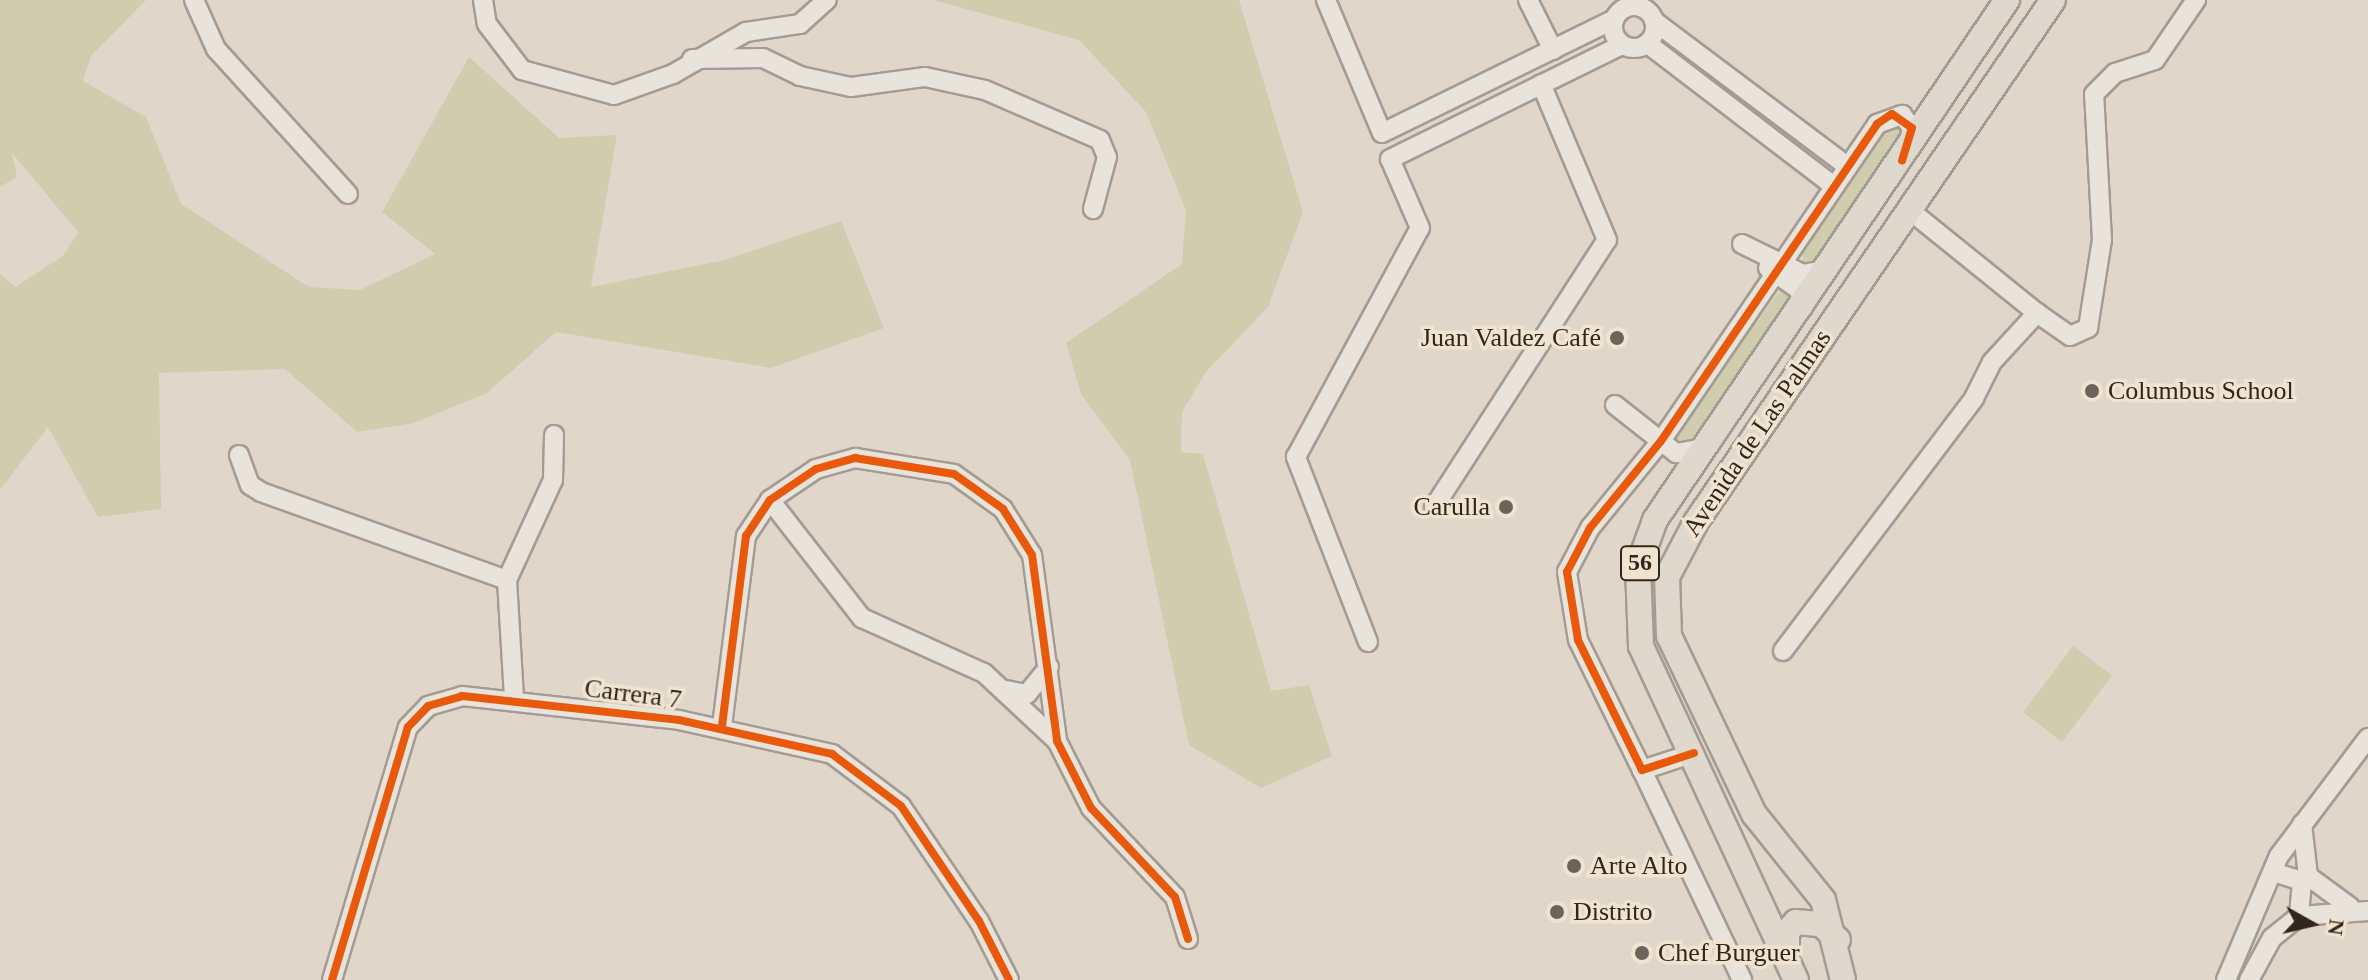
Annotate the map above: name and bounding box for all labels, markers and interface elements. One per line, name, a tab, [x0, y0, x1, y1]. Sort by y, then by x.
place label: Juan Valdez Café	[1421, 322, 1601, 354]
street label: Avenida de Las Palmas	[1676, 324, 1838, 542]
marker: Juan Valdez Café	[1608, 329, 1626, 347]
place label: Columbus School	[2108, 375, 2294, 407]
marker: Columbus School	[2083, 382, 2101, 400]
place label: Carulla	[1413, 491, 1490, 523]
marker: Carulla	[1497, 498, 1515, 516]
road number: 56	[1620, 543, 1660, 583]
street label: Carrera 7	[583, 673, 683, 715]
place label: Arte Alto	[1590, 850, 1689, 882]
marker: Arte Alto	[1565, 857, 1583, 875]
north arrow	[2272, 884, 2352, 964]
place label: Distrito	[1573, 896, 1652, 928]
marker: Distrito	[1548, 903, 1566, 921]
text: N	[2323, 918, 2350, 937]
place label: Chef Burguer	[1658, 937, 1800, 969]
marker: Chef Burguer	[1633, 944, 1651, 962]

